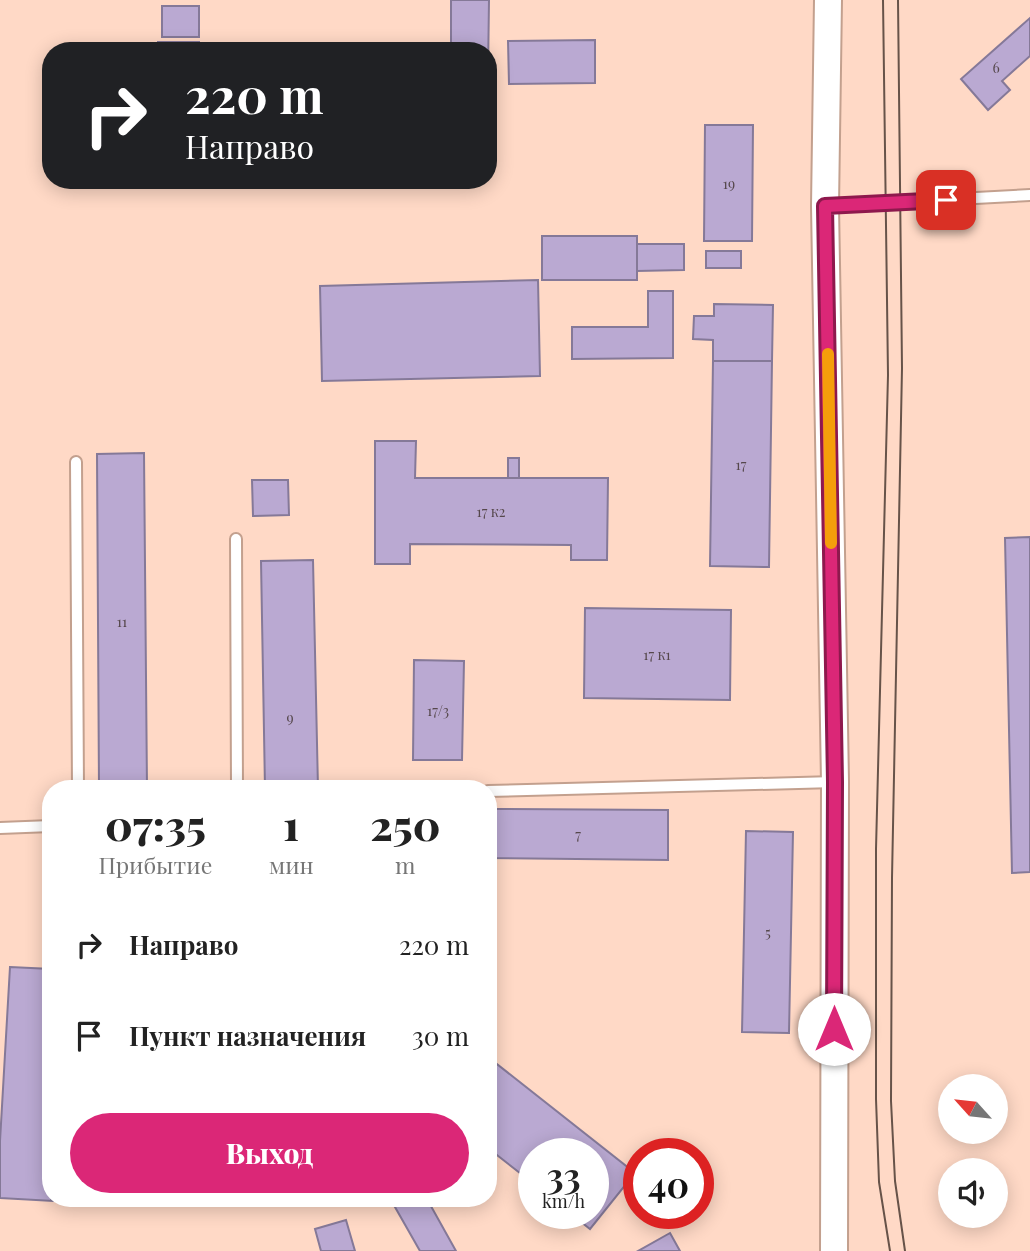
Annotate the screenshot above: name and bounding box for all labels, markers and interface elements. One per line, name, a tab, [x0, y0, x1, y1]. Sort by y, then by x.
house number: 6	[992, 58, 1000, 77]
text: 220 m	[185, 61, 324, 126]
icon: right	[70, 70, 161, 161]
text: Направо	[185, 124, 314, 167]
pin	[916, 170, 976, 230]
house number: 19	[723, 174, 735, 193]
icon: arrive	[927, 181, 965, 219]
house number: 17	[736, 455, 747, 474]
house number: 17 к2	[477, 502, 506, 521]
house number: 11	[117, 612, 127, 631]
house number: 17 к1	[643, 645, 671, 664]
house number: 17/3	[427, 701, 449, 720]
house number: 9	[286, 708, 294, 727]
text: 07:35	[105, 796, 206, 852]
text: 1	[283, 796, 299, 852]
text: 250	[370, 796, 440, 852]
house number: 7	[575, 825, 581, 844]
text: Прибытие	[99, 849, 212, 880]
text: мин	[269, 849, 314, 880]
text: m	[395, 849, 416, 880]
house number: 5	[765, 923, 771, 942]
icon: right	[70, 926, 108, 964]
text: Направо	[129, 927, 238, 962]
text: 220 m	[399, 927, 469, 962]
position arrow	[797, 992, 871, 1066]
icon: arrive	[70, 1017, 108, 1055]
text: Пункт назначения	[129, 1018, 366, 1053]
text: 30 m	[412, 1018, 469, 1053]
north arrow	[938, 1074, 1008, 1144]
map controls	[938, 1074, 1008, 1228]
button: Выход	[70, 1113, 469, 1193]
speed limit sign: 40	[623, 1138, 714, 1229]
text: 33	[546, 1151, 581, 1198]
button: sound	[938, 1158, 1008, 1228]
text: km/h	[542, 1189, 585, 1213]

